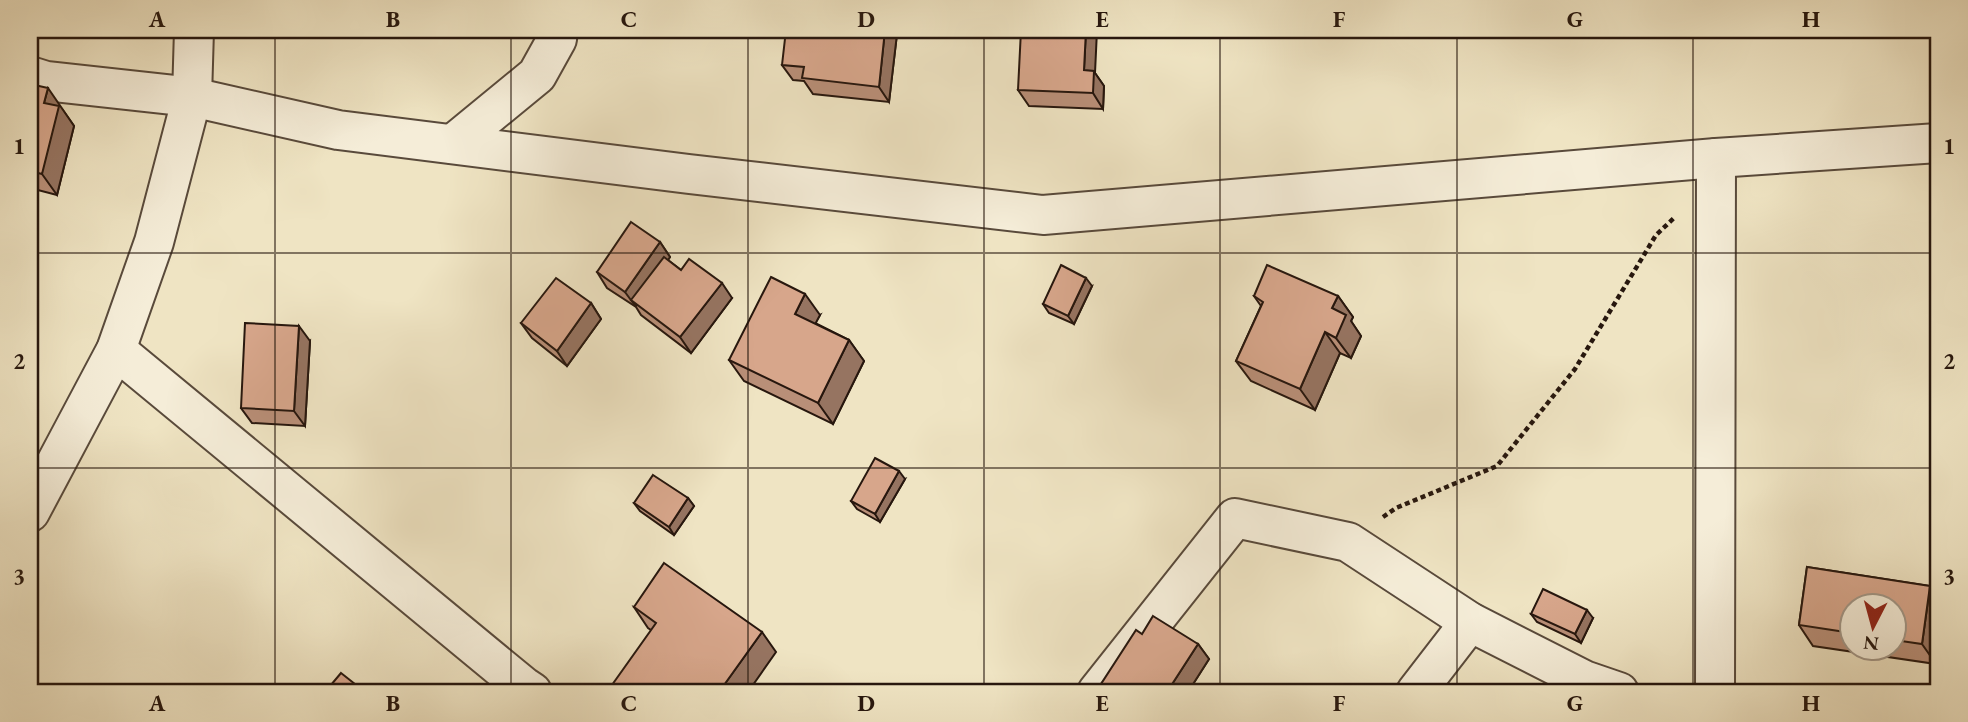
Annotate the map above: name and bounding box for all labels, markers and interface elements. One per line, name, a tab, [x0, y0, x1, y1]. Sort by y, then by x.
text: A	[148, 4, 166, 34]
text: B	[386, 4, 400, 34]
text: C	[621, 4, 637, 34]
text: D	[857, 4, 875, 34]
text: E	[1095, 4, 1109, 34]
text: F	[1333, 4, 1346, 34]
text: G	[1567, 4, 1583, 34]
text: H	[1802, 4, 1820, 34]
text: 1	[13, 131, 25, 161]
text: 1	[1943, 131, 1955, 161]
text: 2	[13, 346, 25, 376]
text: 2	[1943, 346, 1955, 376]
text: 3	[13, 561, 25, 591]
text: 3	[1943, 561, 1955, 591]
north arrow	[1839, 592, 1909, 662]
text: N	[1862, 630, 1880, 657]
text: A	[148, 688, 166, 718]
text: B	[386, 688, 400, 718]
text: C	[621, 688, 637, 718]
text: D	[857, 688, 875, 718]
text: E	[1095, 688, 1109, 718]
text: F	[1333, 688, 1346, 718]
text: G	[1567, 688, 1583, 718]
text: H	[1802, 688, 1820, 718]

